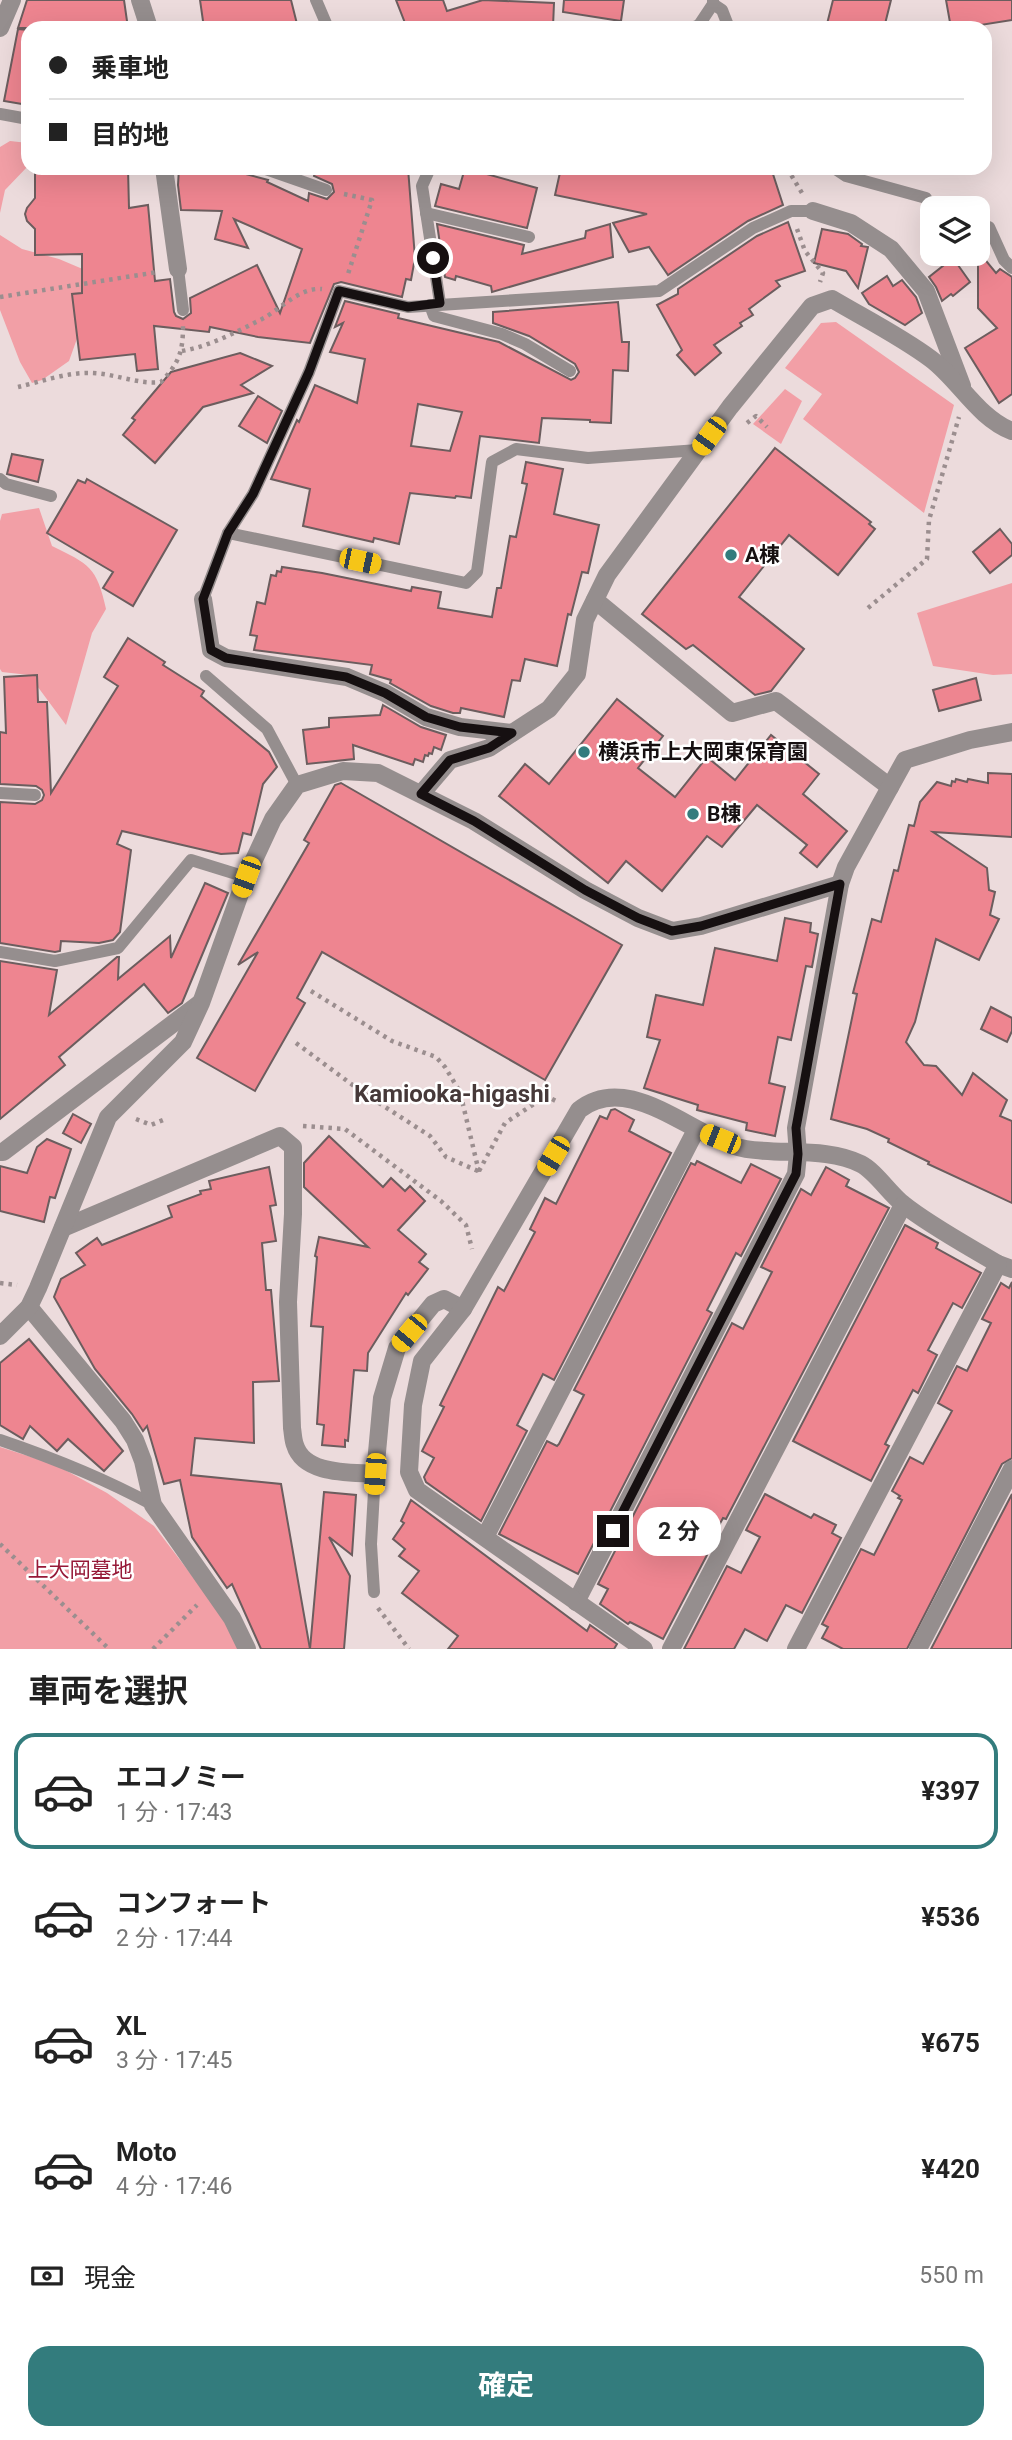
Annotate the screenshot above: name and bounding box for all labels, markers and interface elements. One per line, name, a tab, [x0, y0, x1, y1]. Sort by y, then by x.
text: 乗車地	[91, 53, 169, 83]
text: 目的地	[91, 120, 169, 150]
map controls	[920, 196, 990, 266]
button: layers	[920, 196, 990, 266]
route start	[417, 242, 449, 274]
car	[689, 413, 730, 459]
place label: A棟	[745, 543, 780, 567]
car	[338, 546, 383, 576]
marker: A棟	[723, 547, 739, 563]
place label: 横浜市上大岡東保育園	[598, 740, 808, 764]
marker: 横浜市上大岡東保育園	[576, 744, 592, 760]
place label: B棟	[707, 802, 741, 826]
marker: B棟	[685, 806, 701, 822]
car	[229, 854, 264, 900]
district label: Kamiooka-higashi	[354, 1080, 550, 1108]
car	[697, 1121, 744, 1157]
car	[534, 1133, 573, 1179]
car	[388, 1310, 431, 1356]
car	[364, 1452, 387, 1496]
callout: 2 分	[638, 1506, 722, 1556]
route end	[597, 1515, 629, 1547]
text: 2 分	[658, 1518, 700, 1545]
park label: 上大岡墓地	[28, 1558, 133, 1582]
text: 車両を選択	[28, 1672, 188, 1710]
icon: car	[32, 1760, 95, 1823]
text: エコノミー	[116, 1762, 246, 1792]
text: ¥397	[921, 1776, 980, 1806]
text: 1 分 · 17:43	[116, 1799, 232, 1826]
icon: car	[32, 1886, 95, 1949]
text: コンフォート	[116, 1888, 271, 1918]
text: ¥536	[921, 1902, 980, 1932]
text: 2 分 · 17:44	[116, 1925, 232, 1952]
text: XL	[116, 2011, 147, 2041]
icon: car	[32, 2012, 95, 2075]
text: ¥675	[921, 2028, 980, 2058]
text: 3 分 · 17:45	[116, 2047, 232, 2074]
text: Moto	[116, 2137, 177, 2167]
icon: car	[32, 2138, 95, 2201]
text: ¥420	[921, 2154, 980, 2184]
text: 4 分 · 17:46	[116, 2173, 232, 2200]
icon: cash	[28, 2257, 66, 2295]
text: 550 m	[919, 2262, 984, 2289]
text: 現金	[84, 2263, 136, 2293]
button: 確定	[28, 2346, 984, 2426]

